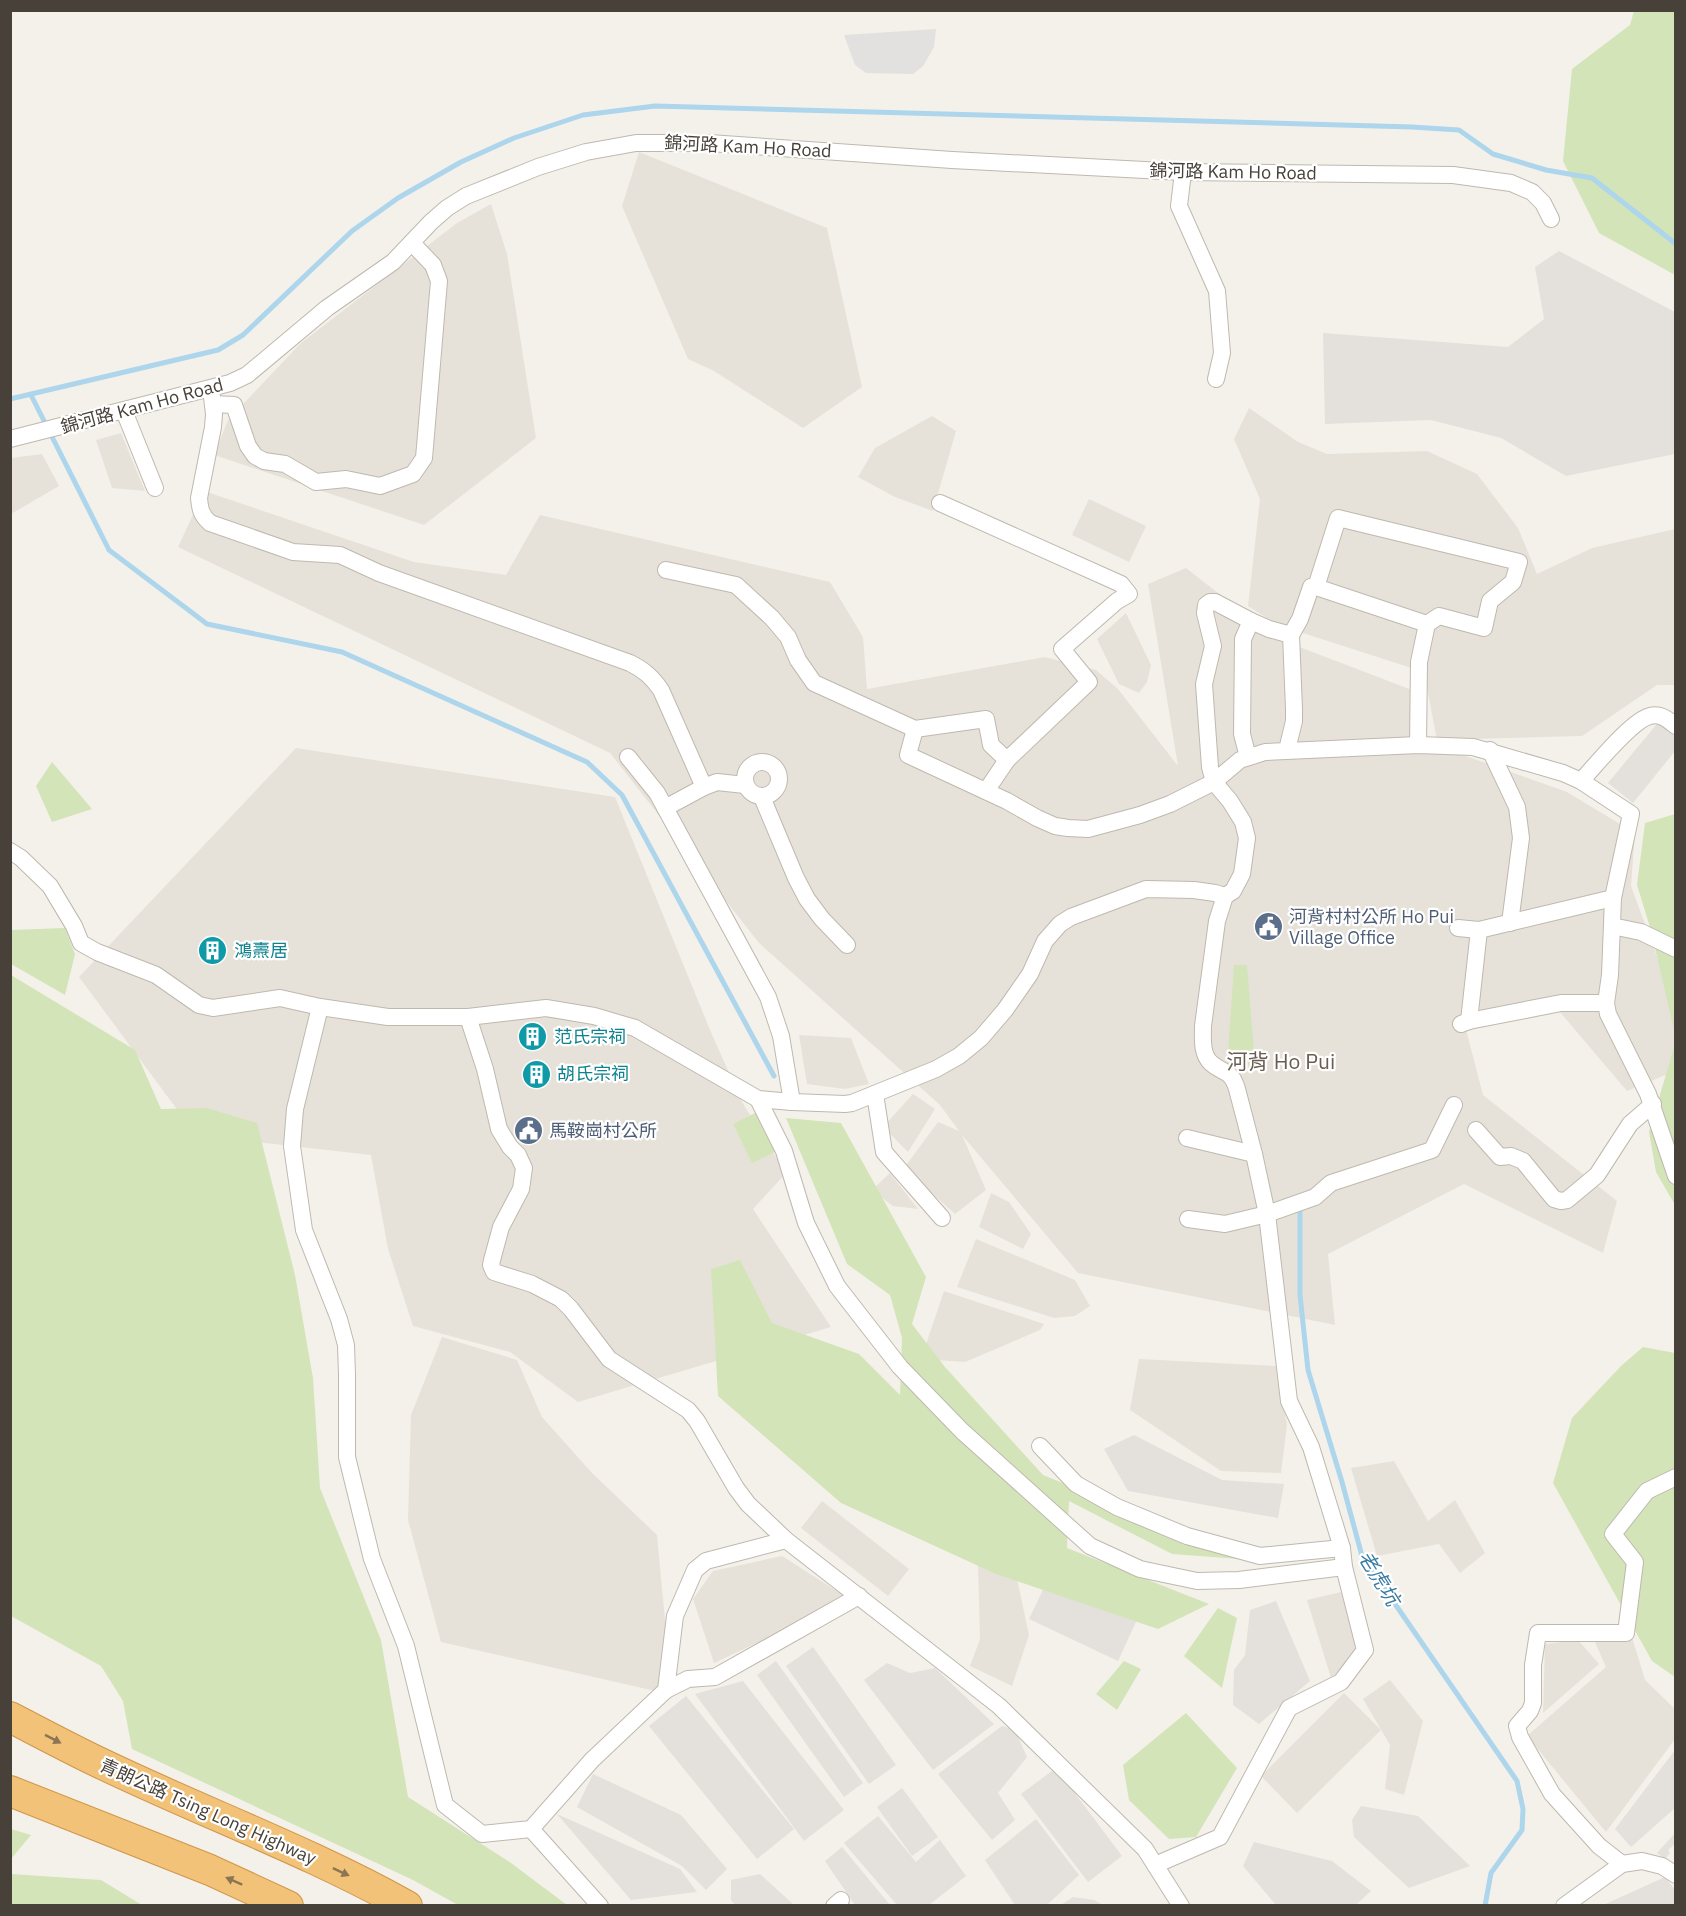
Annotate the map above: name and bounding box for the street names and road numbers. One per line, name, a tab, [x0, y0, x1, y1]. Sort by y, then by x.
street label: 錦河路 Kam Ho Road	[664, 131, 832, 162]
street label: 錦河路 Kam Ho Road	[1149, 159, 1317, 184]
street label: 錦河路 Kam Ho Road	[58, 373, 226, 438]
street label: 青朗公路 Tsing Long Highway	[96, 1753, 320, 1870]

